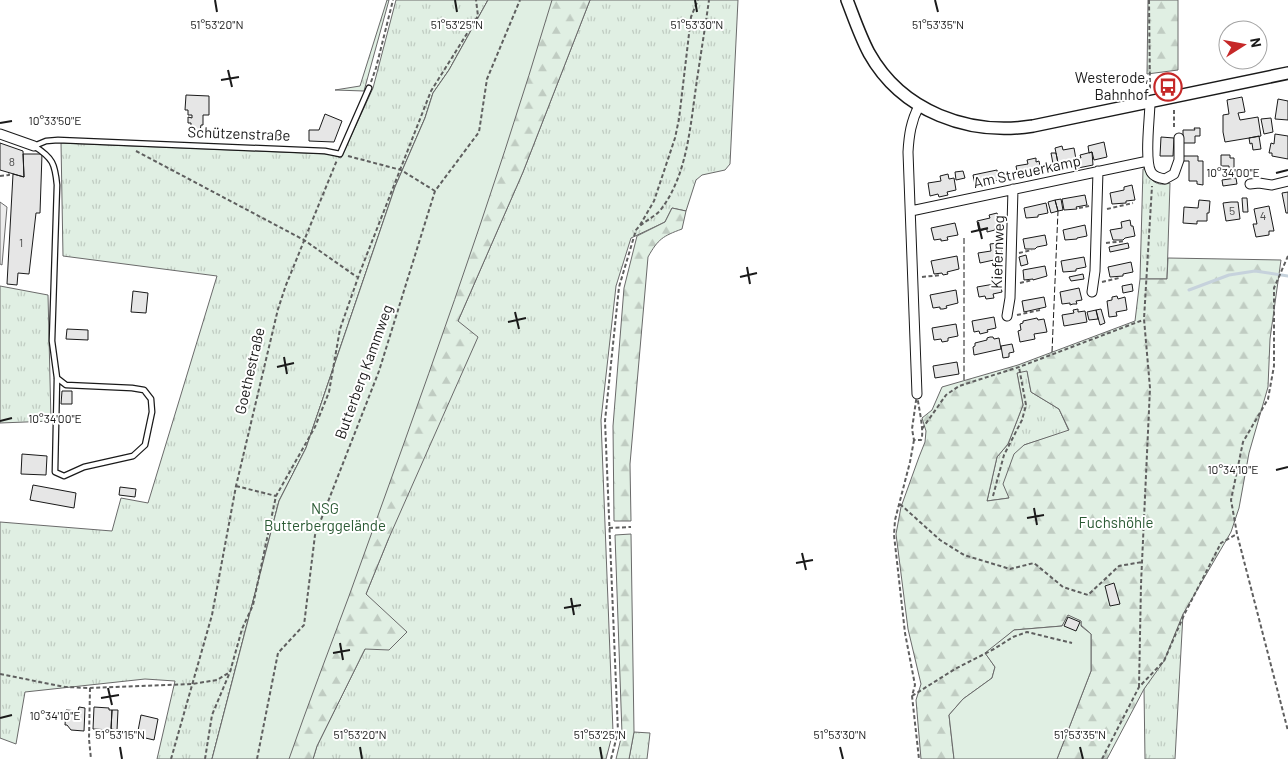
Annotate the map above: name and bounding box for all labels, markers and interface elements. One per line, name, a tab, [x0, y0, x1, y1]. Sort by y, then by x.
text: 51°53'20"N	[190, 17, 244, 31]
text: 51°53'25"N	[431, 17, 483, 31]
text: 51°53'30"N	[671, 17, 723, 31]
text: 51°53'35"N	[912, 17, 964, 31]
north arrow	[1218, 20, 1268, 70]
text: N	[1247, 36, 1265, 49]
place label: Westerode, Bahnhof	[1075, 68, 1149, 103]
bus stop icon: Westerode, Bahnhof	[1153, 72, 1183, 102]
text: 10°33'50"E	[29, 113, 81, 127]
street label: Schützenstraße	[187, 122, 291, 144]
street label: Am Streuerkamp	[971, 151, 1082, 191]
house number: 8	[9, 154, 15, 168]
text: 10°34'00"E	[1206, 165, 1260, 179]
house number: 5	[1229, 203, 1235, 217]
house number: 4	[1260, 208, 1266, 222]
street label: Kiefernweg	[987, 215, 1007, 289]
house number: 1	[19, 235, 23, 249]
street label: Butterberg Kammweg	[330, 302, 396, 441]
street label: Goethestraße	[230, 326, 268, 416]
text: 10°34'00"E	[28, 411, 82, 425]
text: 10°34'10"E	[1207, 462, 1259, 476]
park label: NSG Butterberggelände	[264, 499, 386, 534]
park label: Fuchshöhle	[1079, 513, 1154, 531]
text: 10°34'10"E	[29, 708, 81, 722]
text: 51°53'15"N	[95, 727, 145, 741]
text: 51°53'20"N	[333, 727, 387, 741]
text: 51°53'25"N	[574, 727, 626, 741]
text: 51°53'30"N	[814, 727, 866, 741]
text: 51°53'35"N	[1054, 727, 1106, 741]

